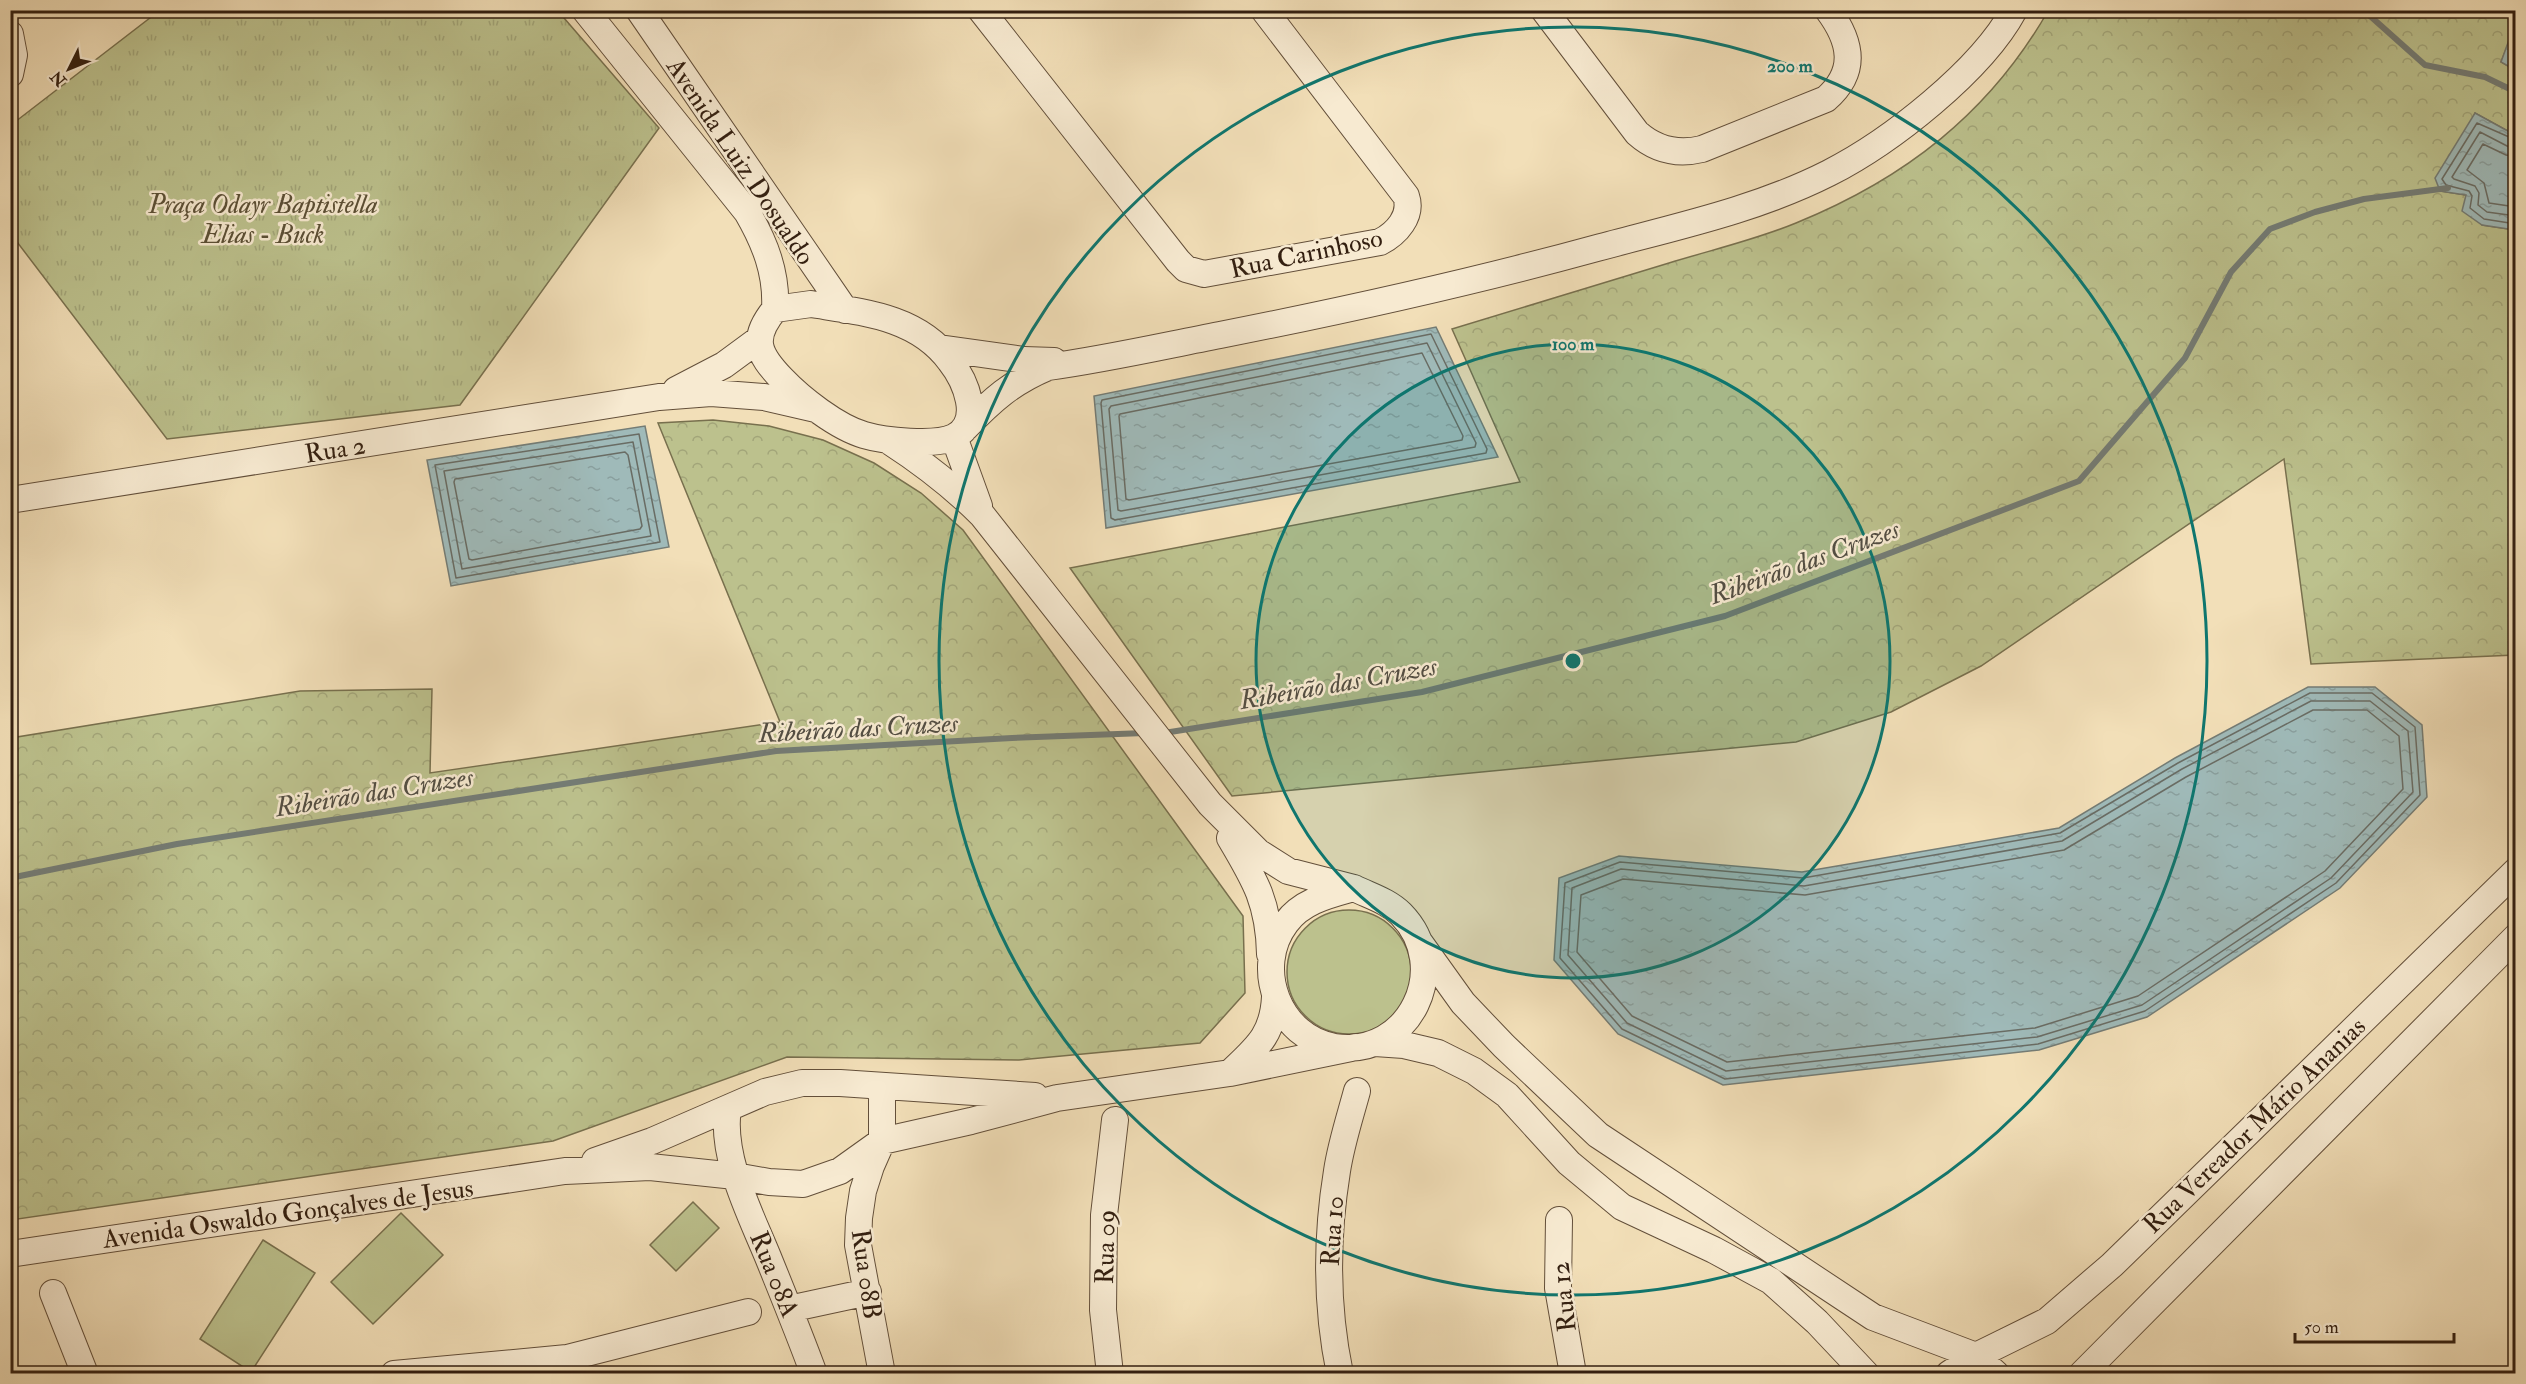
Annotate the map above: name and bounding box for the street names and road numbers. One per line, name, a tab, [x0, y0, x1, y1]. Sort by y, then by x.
street label: Avenida Luiz Dosualdo	[658, 51, 821, 271]
street label: Rua Carinhoso	[1227, 222, 1385, 286]
street label: Rua 2	[302, 429, 368, 471]
street label: Rua Vereador Mário Ananias	[2137, 1011, 2373, 1241]
street label: Avenida Oswaldo Gonçalves de Jesus	[100, 1172, 476, 1256]
street label: Rua 10	[1315, 1195, 1351, 1267]
street label: Rua 09	[1089, 1209, 1123, 1285]
street label: Rua 08A	[742, 1227, 806, 1323]
street label: Rua 08B	[844, 1227, 888, 1321]
street label: Rua 12	[1544, 1260, 1584, 1334]

